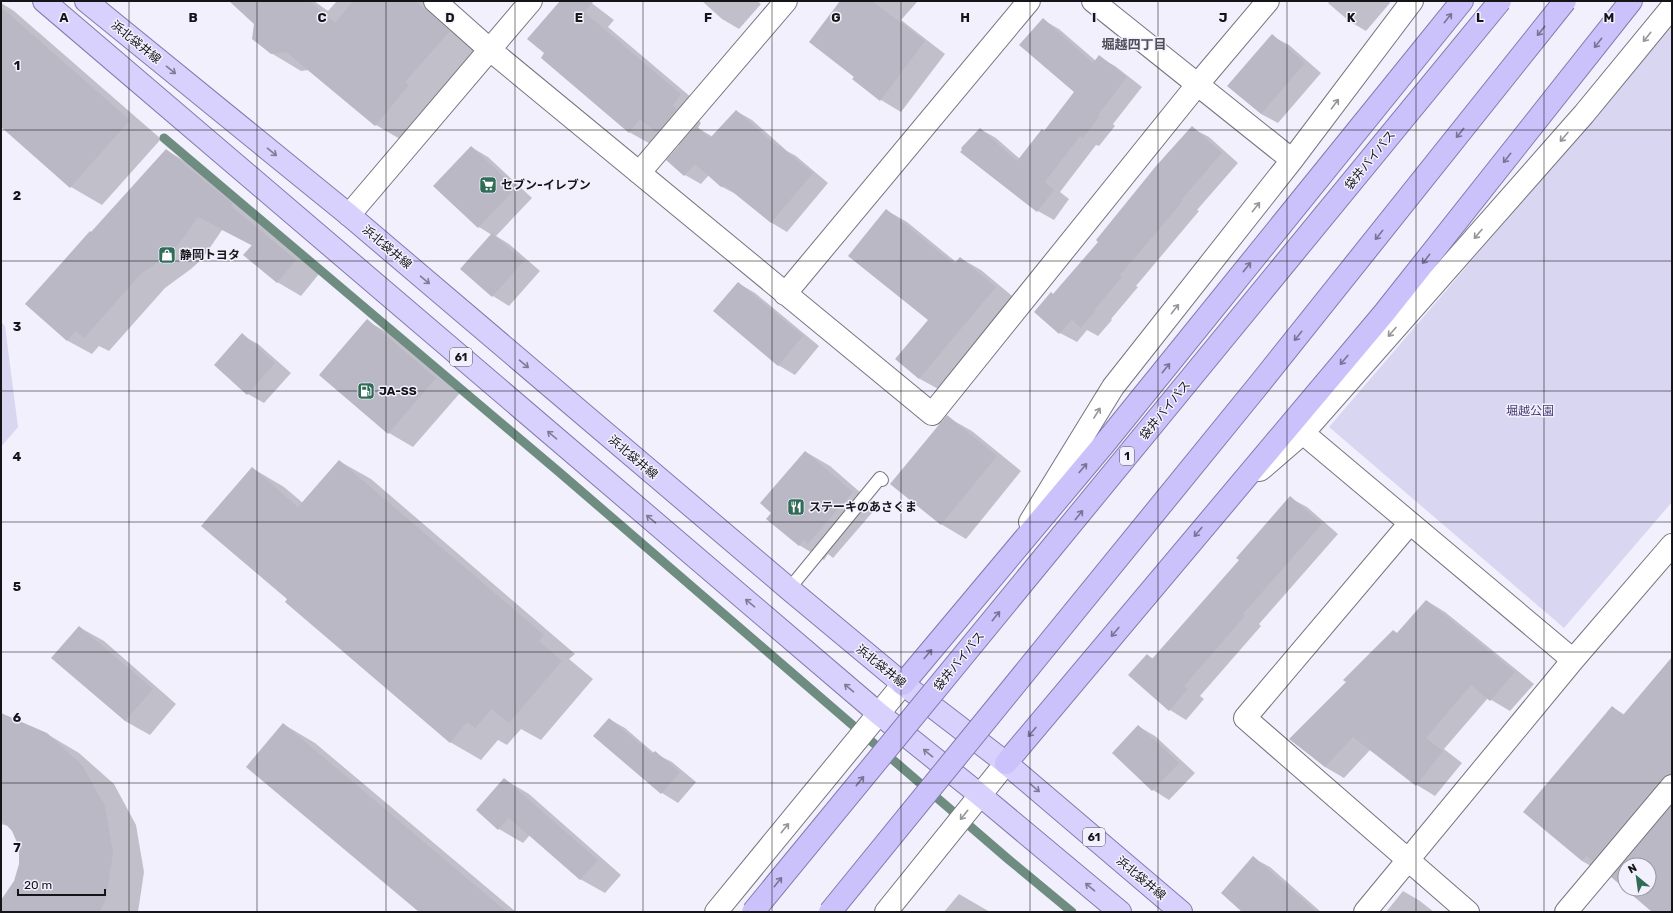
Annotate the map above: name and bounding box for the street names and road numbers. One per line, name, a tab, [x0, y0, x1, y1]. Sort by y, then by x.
street label: 浜北袋井線	[108, 18, 164, 66]
street label: 袋井バイパス	[1341, 128, 1398, 193]
street label: 浜北袋井線	[360, 222, 414, 272]
road number: 61	[450, 348, 472, 366]
street label: 袋井バイパス	[1136, 378, 1193, 443]
street label: 浜北袋井線	[606, 432, 660, 482]
road number: 1	[1120, 447, 1134, 465]
street label: 袋井バイパス	[930, 629, 987, 694]
street label: 浜北袋井線	[853, 642, 909, 690]
road number: 61	[1083, 828, 1105, 846]
street label: 浜北袋井線	[1114, 853, 1168, 903]

